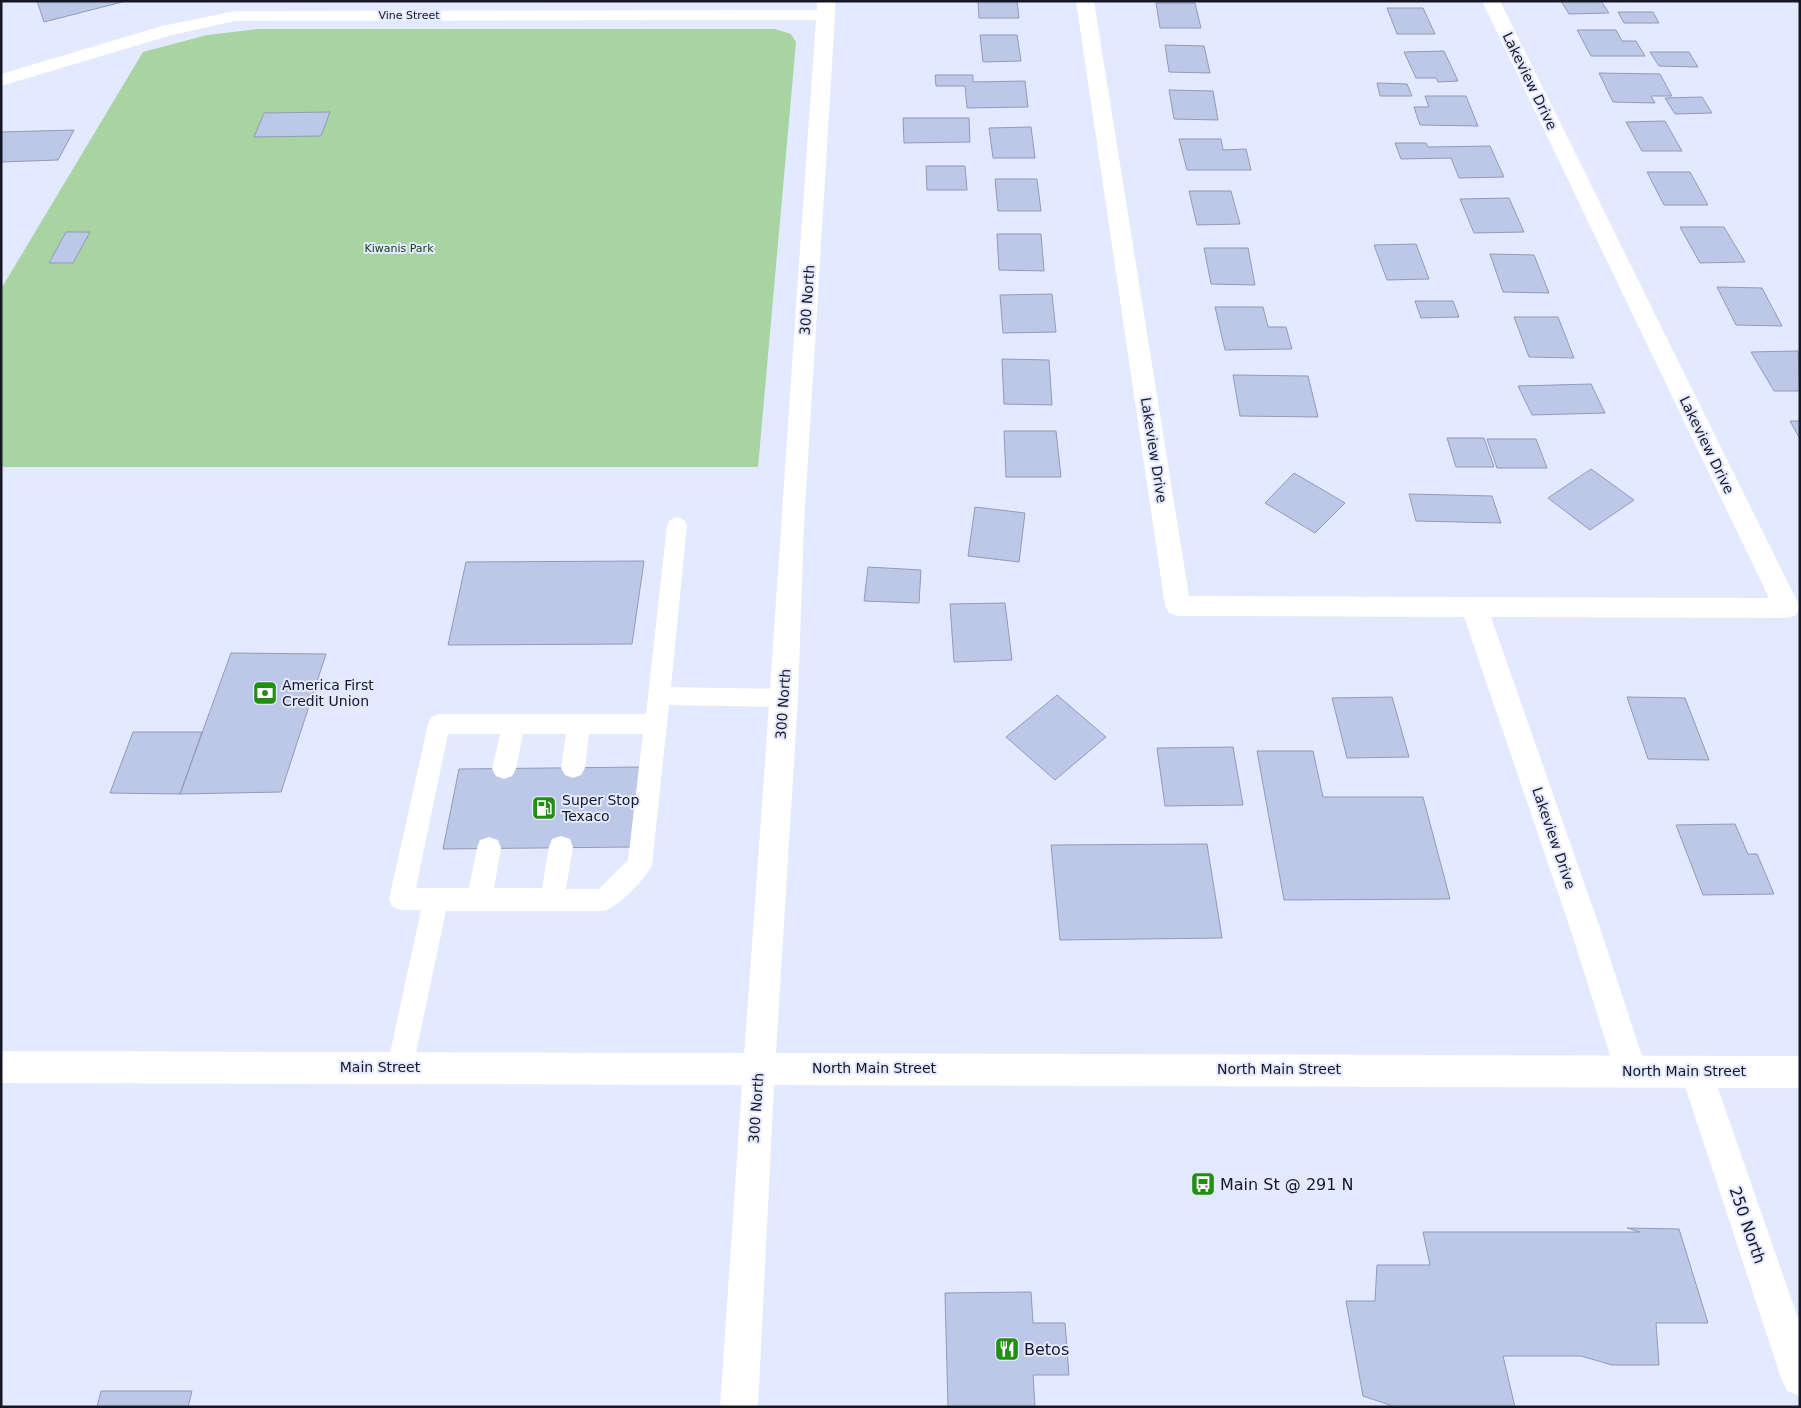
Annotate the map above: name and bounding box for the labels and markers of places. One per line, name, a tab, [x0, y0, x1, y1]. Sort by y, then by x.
place label: America First Credit Union	[282, 677, 374, 709]
bank icon: America First Credit Union	[252, 680, 278, 706]
place label: Super Stop Texaco	[561, 792, 639, 824]
fuel station icon: Super Stop Texaco	[531, 795, 557, 821]
bus stop icon: Main St @ 291 N	[1190, 1171, 1216, 1197]
place label: Main St @ 291 N	[1220, 1175, 1353, 1194]
restaurant icon: Betos	[994, 1336, 1020, 1362]
place label: Betos	[1024, 1340, 1069, 1359]

